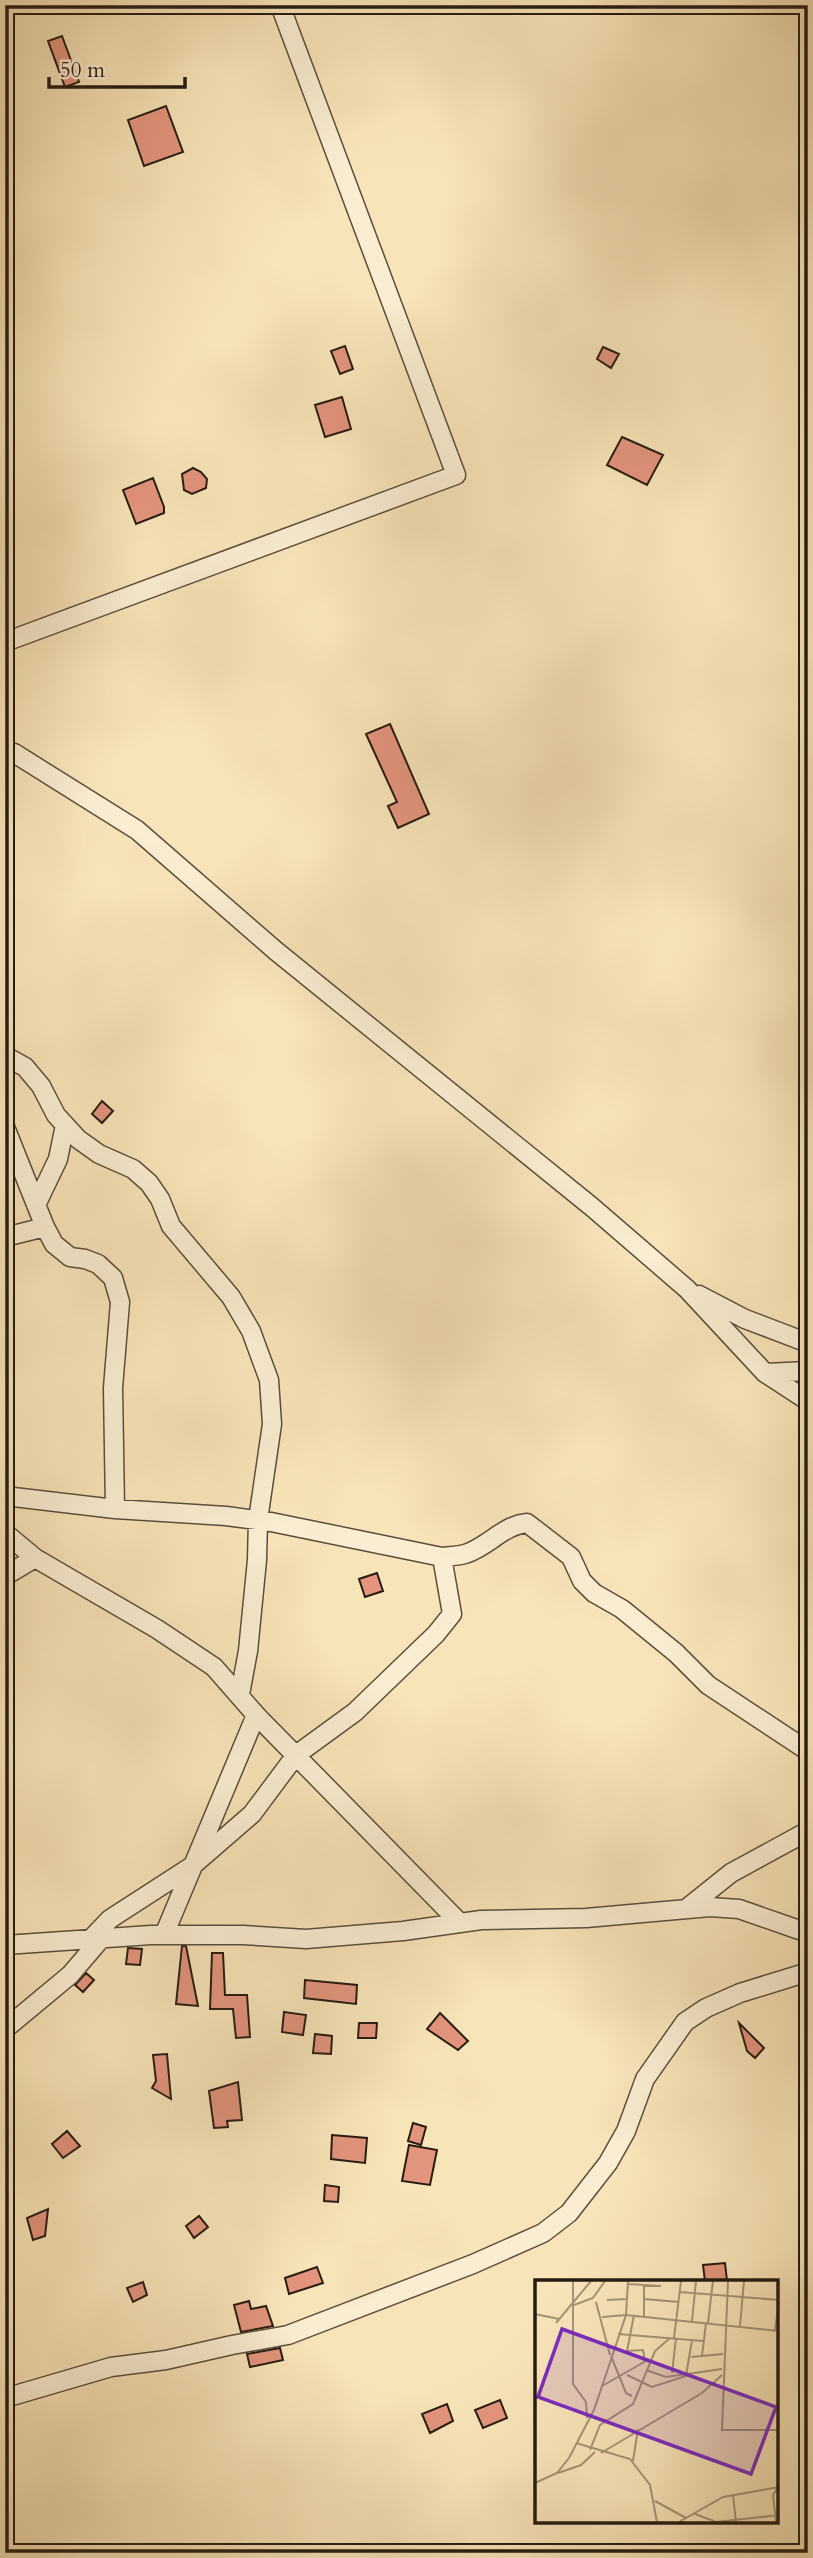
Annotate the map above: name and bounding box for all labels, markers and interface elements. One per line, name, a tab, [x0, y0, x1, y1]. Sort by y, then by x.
scale bar	[49, 46, 186, 90]
text: 50 m	[60, 56, 105, 85]
inset map	[535, 2280, 778, 2523]

